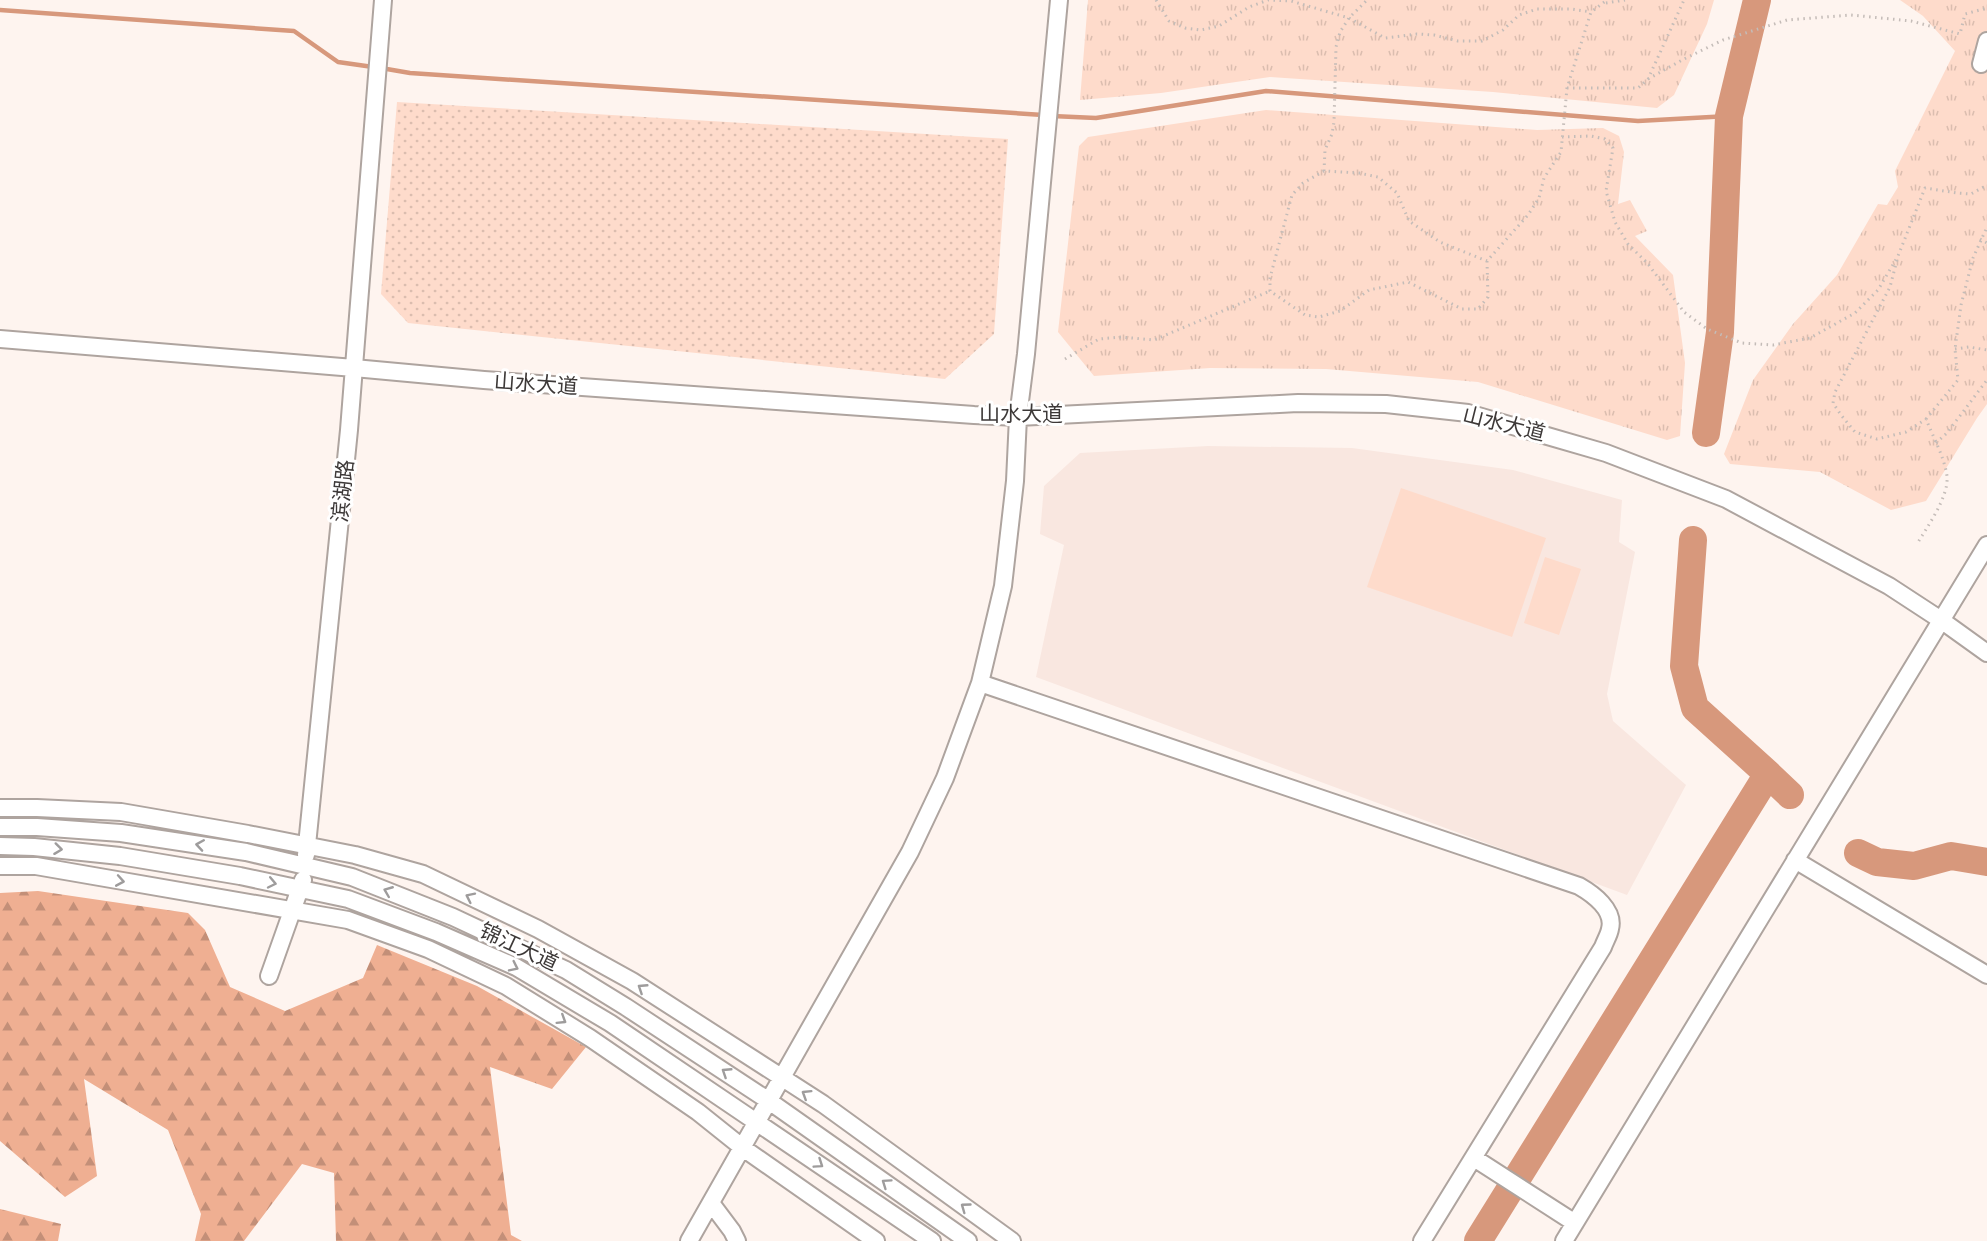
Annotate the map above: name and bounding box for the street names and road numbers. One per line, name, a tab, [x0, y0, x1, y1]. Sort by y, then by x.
street label: 山水大道	[493, 368, 579, 399]
street label: 山水大道	[979, 401, 1063, 426]
street label: 山水大道	[1460, 401, 1548, 446]
street label: 滨湖路	[327, 458, 358, 524]
street label: 锦江大道	[476, 917, 563, 976]

